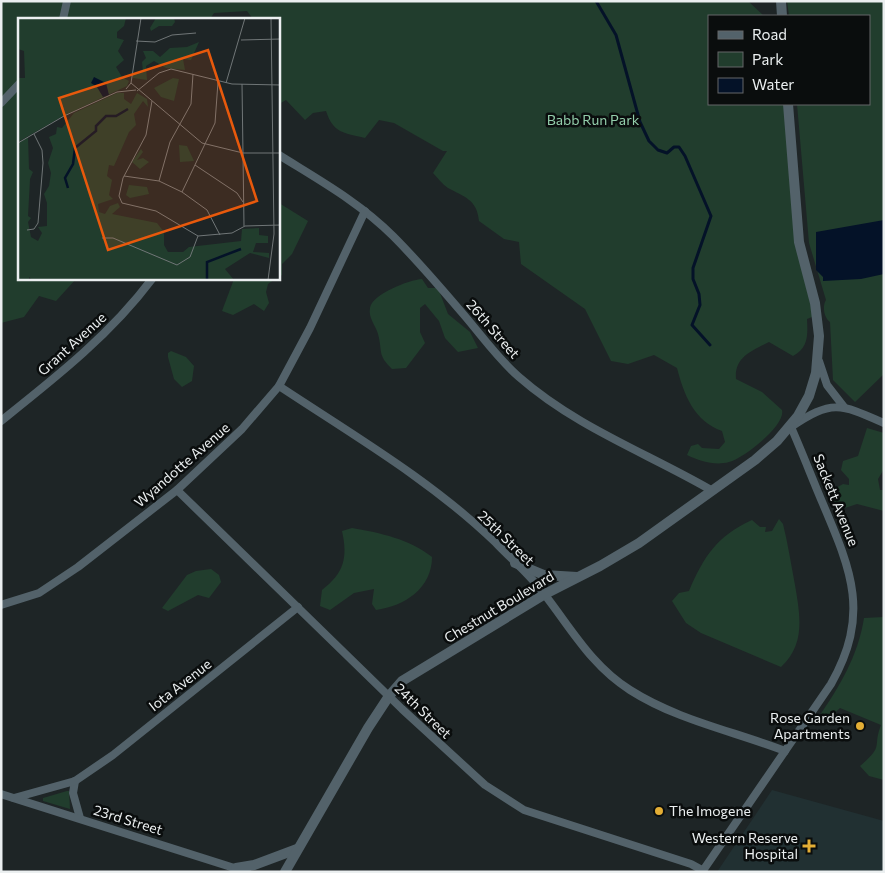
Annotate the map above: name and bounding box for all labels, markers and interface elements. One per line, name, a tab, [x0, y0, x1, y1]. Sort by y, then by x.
legend	[708, 15, 870, 105]
inset map	[18, 18, 280, 280]
text: Road	[752, 25, 787, 43]
text: Park	[752, 50, 783, 68]
text: Water	[752, 75, 794, 93]
park label: Babb Run Park	[547, 111, 640, 128]
street label: 26th Street	[463, 296, 524, 362]
street label: Grant Avenue	[34, 308, 109, 379]
street label: Wyandotte Avenue	[131, 419, 233, 511]
street label: Sackett Avenue	[810, 451, 863, 548]
street label: 25th Street	[475, 507, 538, 569]
street label: Chestnut Boulevard	[441, 567, 557, 646]
street label: Iota Avenue	[145, 655, 214, 714]
street label: 24th Street	[392, 680, 455, 742]
place label: Rose Garden Apartments	[770, 709, 850, 742]
marker: Rose Garden Apartments	[854, 720, 866, 732]
street label: 23rd Street	[91, 801, 165, 838]
place label: The Imogene	[669, 802, 751, 819]
marker: The Imogene	[653, 805, 665, 817]
place label: Western Reserve Hospital	[692, 829, 798, 862]
marker: Western Reserve Hospital	[802, 839, 816, 853]

